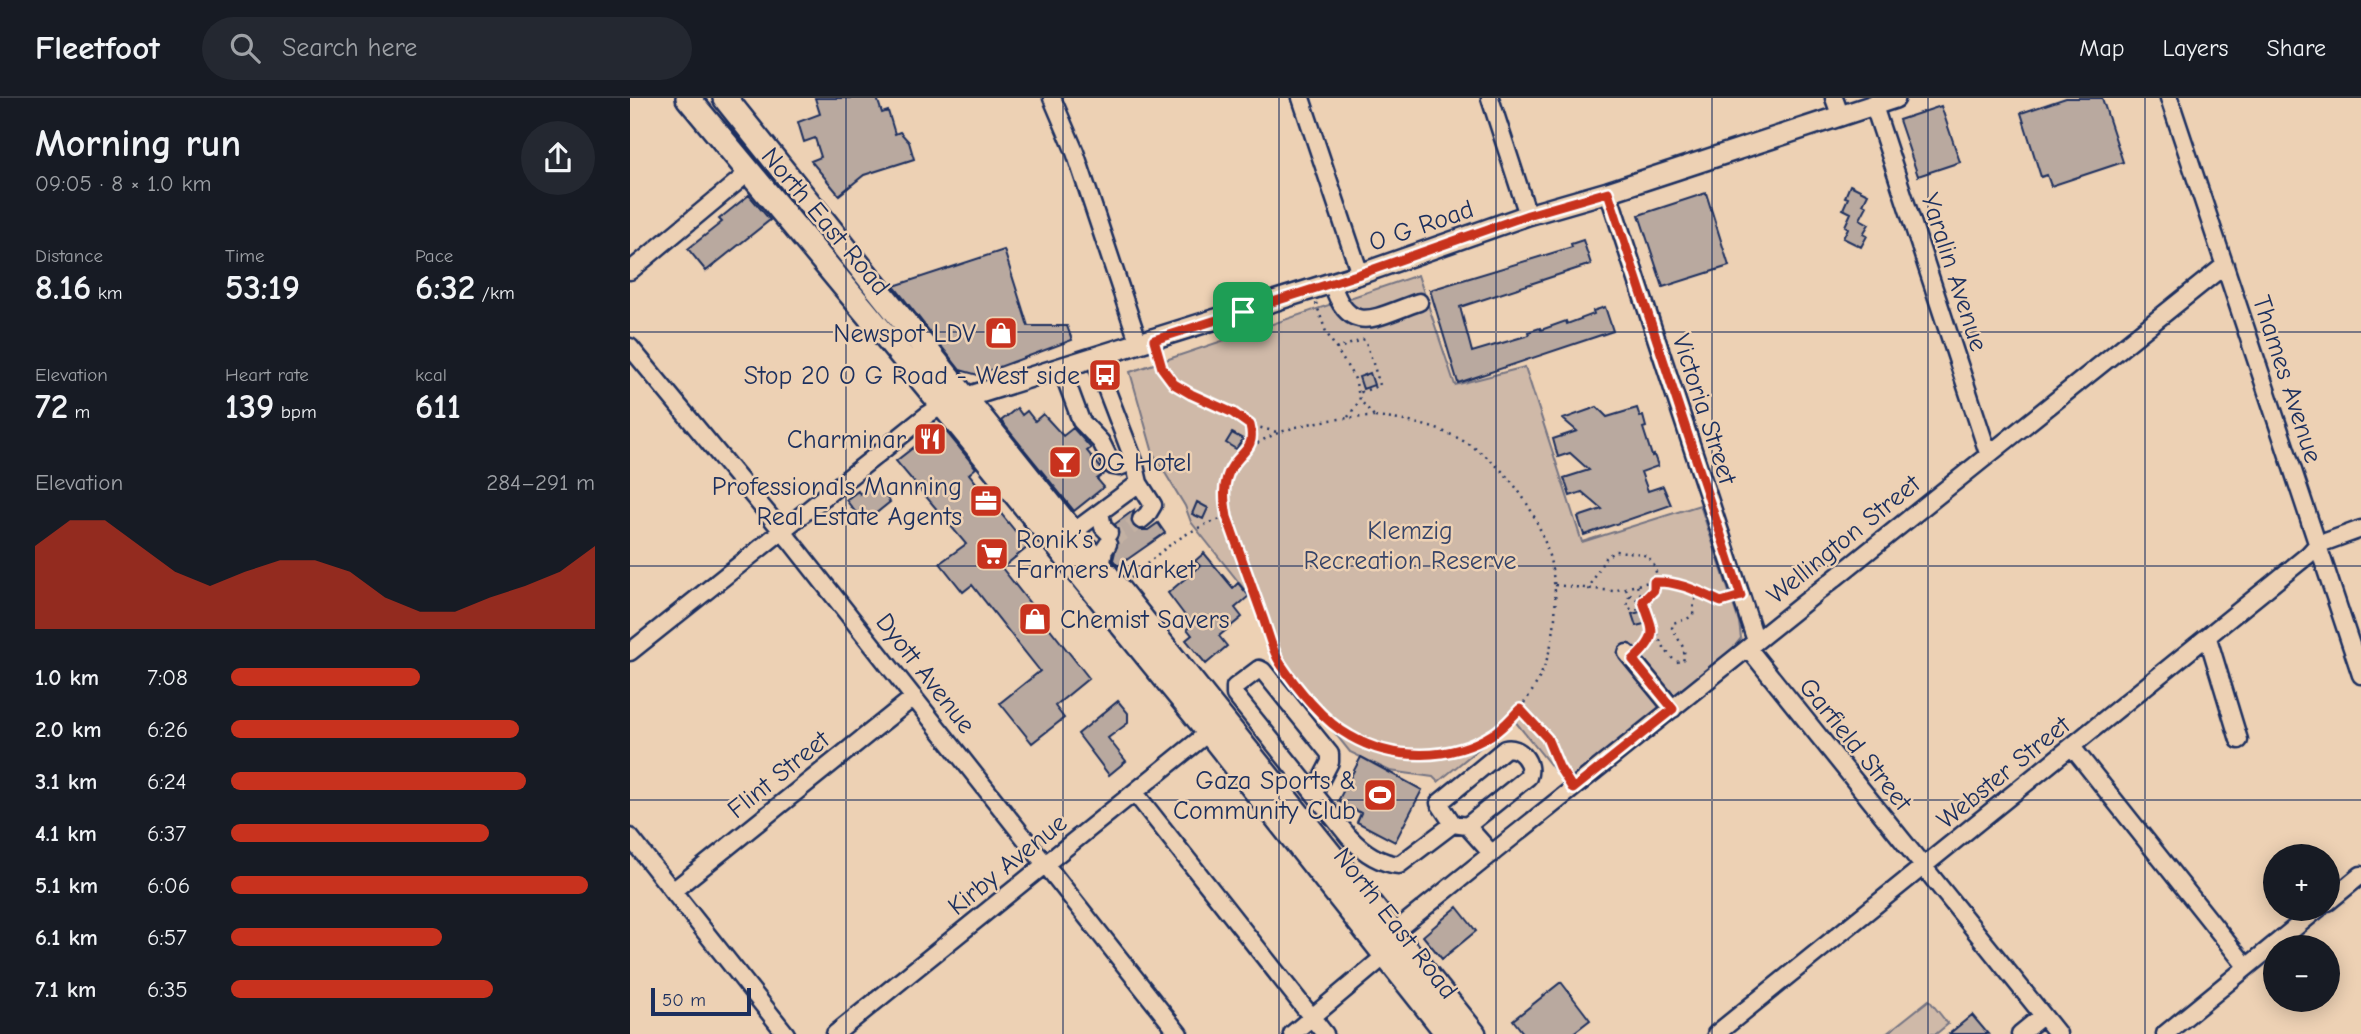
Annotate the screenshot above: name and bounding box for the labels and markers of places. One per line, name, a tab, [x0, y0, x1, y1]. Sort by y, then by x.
pin	[1213, 282, 1273, 342]
shop icon: Newspot LDV	[982, 314, 1020, 352]
place label: Newspot LDV	[833, 319, 976, 349]
bus stop icon: Stop 20 O G Road - West side	[1086, 356, 1124, 394]
place label: Stop 20 O G Road - West side	[744, 361, 1080, 391]
restaurant icon: Charminar	[911, 420, 949, 458]
place label: Charminar	[787, 425, 907, 455]
bar icon: OG Hotel	[1046, 443, 1084, 481]
place label: OG Hotel	[1090, 448, 1192, 478]
place label: Professionals Manning Real Estate Agents	[712, 472, 962, 532]
office icon: Professionals Manning Real Estate Agents	[967, 482, 1005, 520]
place label: Ronik’s Farmers Market	[1016, 525, 1197, 585]
supermarket icon: Ronik’s Farmers Market	[973, 535, 1011, 573]
shop icon: Chemist Savers	[1016, 600, 1054, 638]
place label: Chemist Savers	[1060, 605, 1230, 635]
place label: Gaza Sports & Community Club	[1173, 766, 1356, 826]
sports icon: Gaza Sports & Community Club	[1361, 776, 1399, 814]

